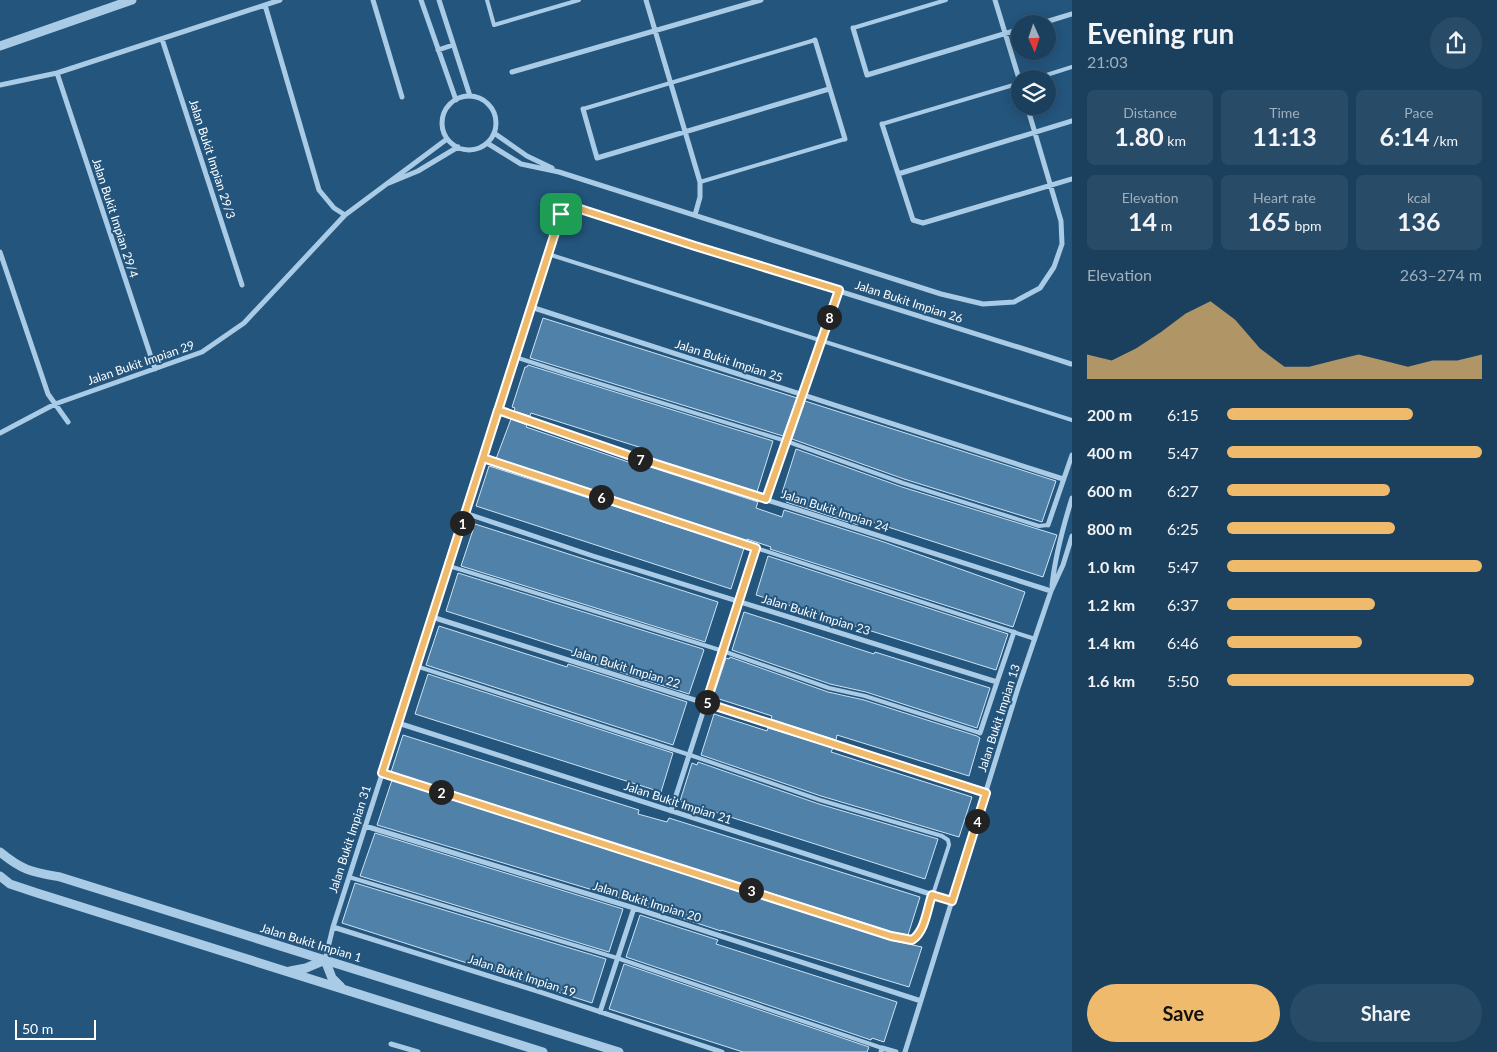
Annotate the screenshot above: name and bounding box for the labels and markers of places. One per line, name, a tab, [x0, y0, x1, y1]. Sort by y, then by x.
pin	[540, 193, 582, 235]
pin: 8	[816, 304, 842, 330]
pin: 7	[628, 446, 652, 472]
pin: 6	[588, 484, 614, 510]
pin: 1	[450, 510, 474, 536]
pin: 5	[694, 690, 720, 714]
pin: 2	[428, 780, 454, 804]
pin: 4	[964, 808, 990, 834]
pin: 3	[738, 878, 764, 902]

